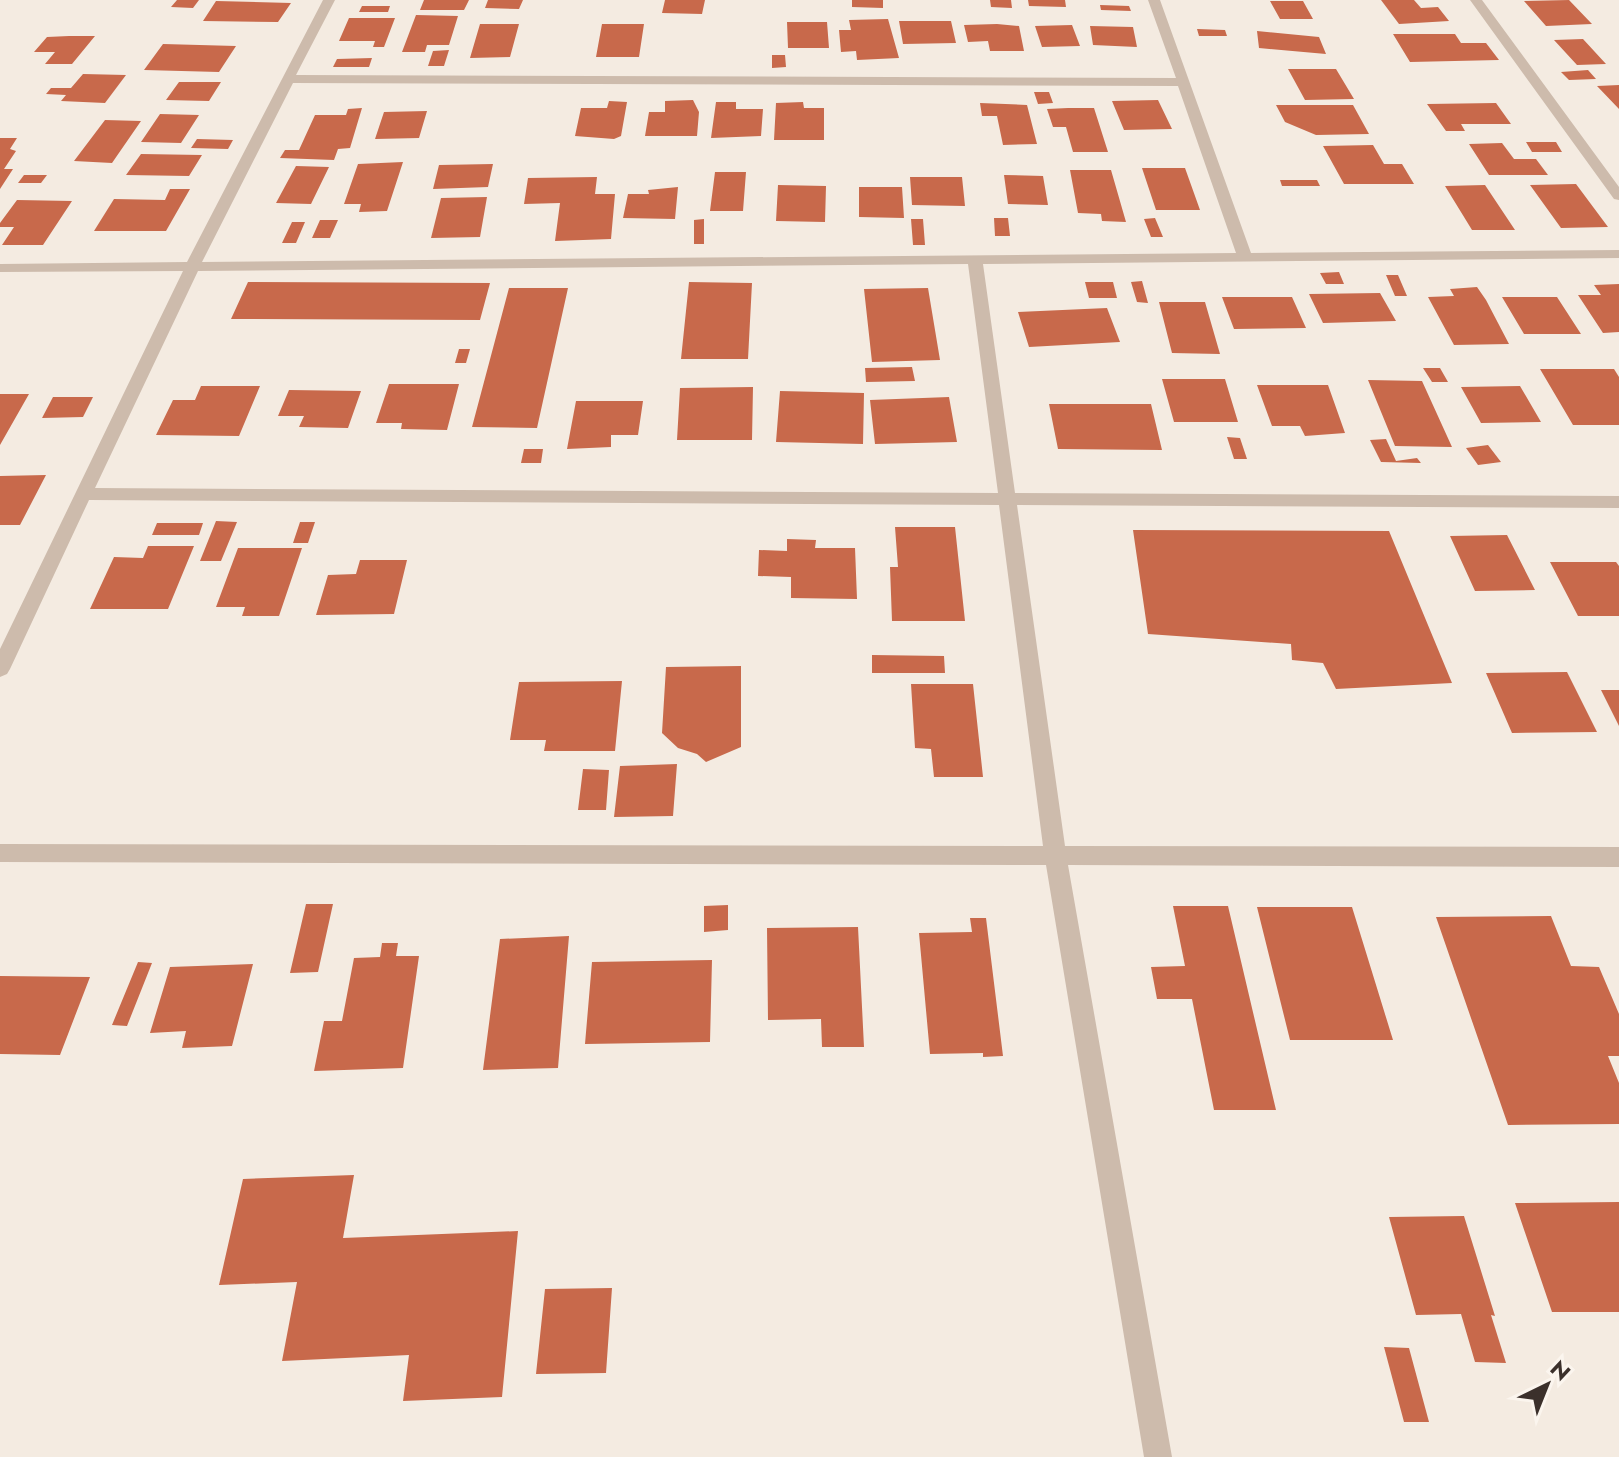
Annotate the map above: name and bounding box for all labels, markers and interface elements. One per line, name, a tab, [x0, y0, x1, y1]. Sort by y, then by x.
north arrow	[1507, 1345, 1587, 1425]
text: N	[1543, 1353, 1578, 1388]

